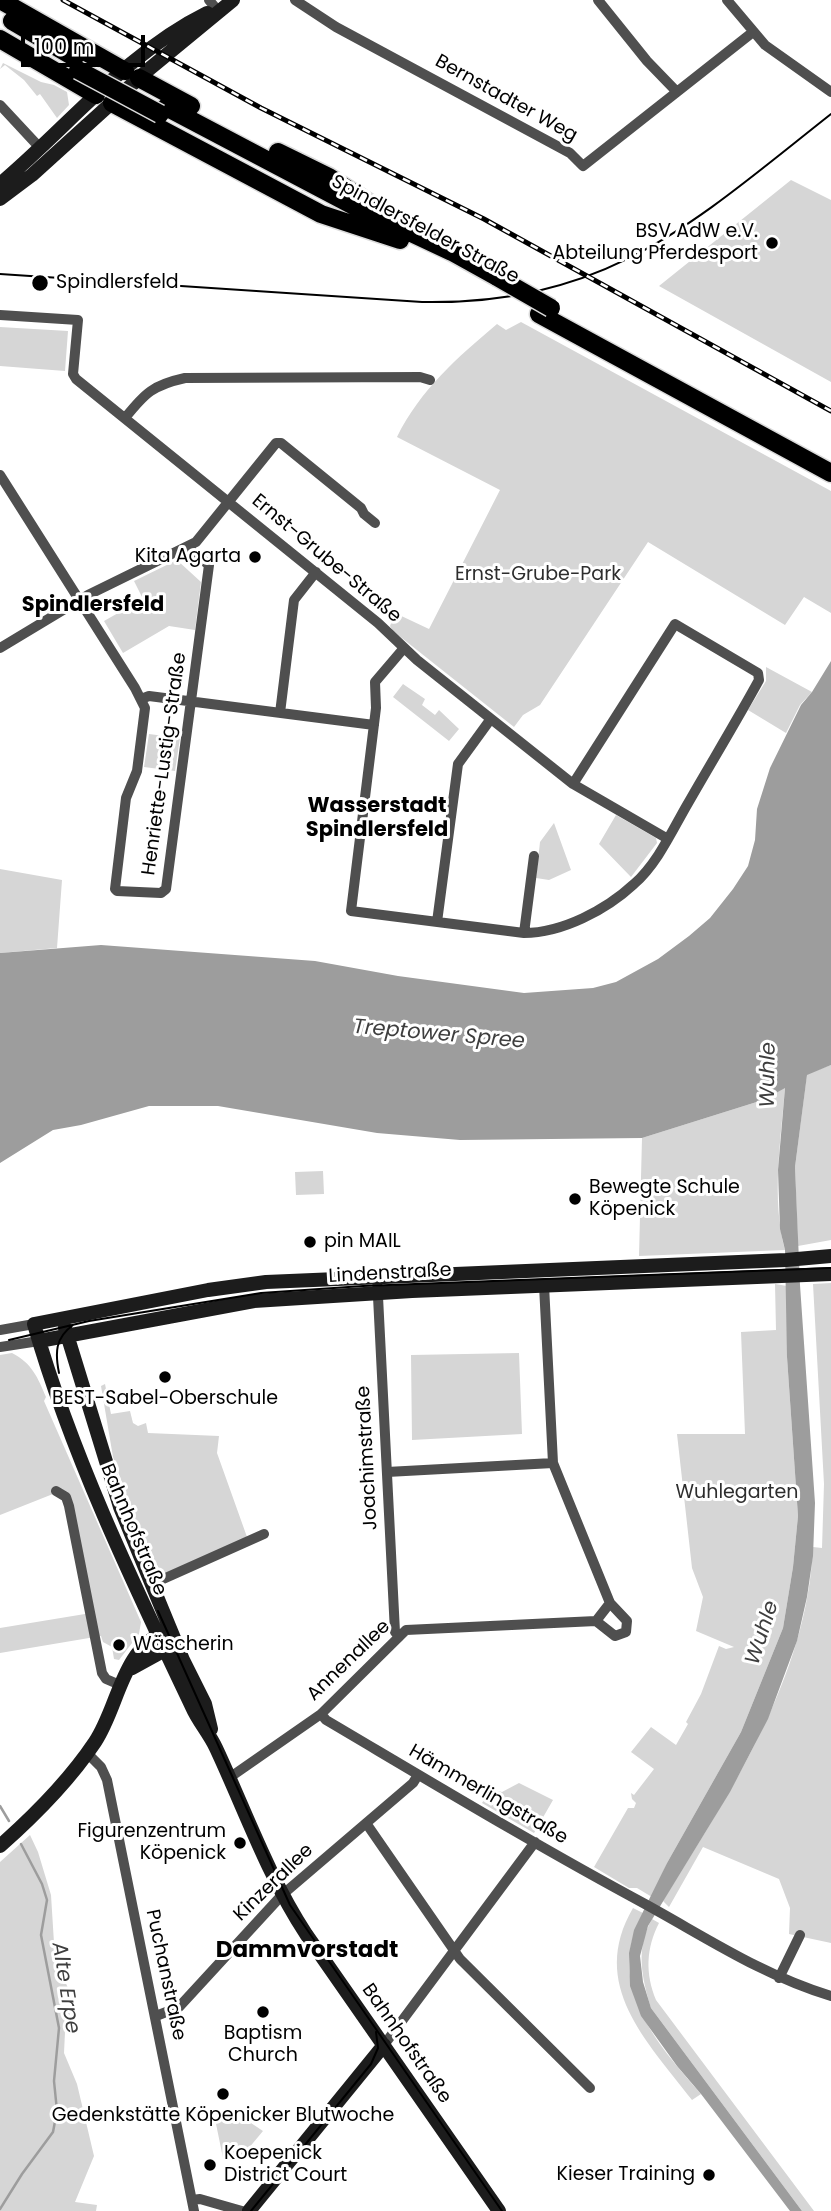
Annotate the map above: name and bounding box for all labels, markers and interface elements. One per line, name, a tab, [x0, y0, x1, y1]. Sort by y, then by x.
scale bar	[24, 21, 149, 65]
text: 100 m	[34, 32, 94, 61]
street label: Bernstadter Weg	[431, 50, 581, 148]
street label: Spindlersfelder Straße	[327, 171, 523, 289]
place label: BSV AdW e.V. Abteilung Pferdesport	[552, 221, 758, 265]
marker: BSV AdW e.V. Abteilung Pferdesport	[764, 235, 780, 251]
place label: Spindlersfeld	[56, 272, 179, 294]
marker: Spindlersfeld	[30, 273, 50, 293]
street label: Ernst-Grube-Straße	[247, 490, 405, 628]
place label: Kita Agarta	[135, 546, 241, 568]
marker: Kita Agarta	[247, 549, 263, 565]
park label: Ernst-Grube-Park	[455, 564, 621, 586]
district label: Spindlersfeld	[22, 593, 164, 619]
street label: Henriette-Lustig-Straße	[138, 651, 192, 877]
district label: Wasserstadt Spindlersfeld	[306, 794, 448, 844]
water label: Treptower Spree	[352, 1015, 526, 1055]
water label: Wuhle	[756, 1042, 782, 1108]
place label: Bewegte Schule Köpenick	[589, 1177, 740, 1221]
marker: Bewegte Schule Köpenick	[567, 1191, 583, 1207]
place label: pin MAIL	[324, 1231, 401, 1253]
marker: pin MAIL	[302, 1234, 318, 1250]
street label: Lindenstraße	[328, 1259, 452, 1289]
marker: BEST-Sabel-Oberschule	[157, 1369, 173, 1385]
street label: Joachimstraße	[353, 1385, 383, 1531]
place label: BEST-Sabel-Oberschule	[52, 1388, 278, 1410]
street label: Bahnhofstraße	[95, 1461, 171, 1599]
park label: Wuhlegarten	[676, 1482, 798, 1504]
water label: Wuhle	[741, 1598, 785, 1668]
street label: Annenallee	[303, 1616, 395, 1706]
place label: Wäscherin	[133, 1634, 234, 1656]
marker: Wäscherin	[111, 1637, 127, 1653]
street label: Hämmerlingstraße	[404, 1740, 572, 1850]
place label: Figurenzentrum Köpenick	[77, 1821, 226, 1865]
marker: Figurenzentrum Köpenick	[232, 1835, 248, 1851]
street label: Kinzerallee	[230, 1840, 318, 1926]
street label: Puchanstraße	[140, 1907, 190, 2043]
district label: Dammvorstadt	[216, 1937, 398, 1965]
water label: Alte Erpe	[45, 1941, 85, 2035]
street label: Bahnhofstraße	[356, 1980, 456, 2108]
marker: Baptism Church	[255, 2004, 271, 2020]
place label: Baptism Church	[224, 2023, 302, 2067]
marker: Gedenkstätte Köpenicker Blutwoche	[215, 2086, 231, 2102]
place label: Gedenkstätte Köpenicker Blutwoche	[52, 2105, 394, 2127]
place label: Koepenick District Court	[224, 2143, 347, 2187]
marker: Koepenick District Court	[202, 2157, 218, 2173]
place label: Kieser Training	[557, 2164, 695, 2186]
marker: Kieser Training	[701, 2167, 717, 2183]

